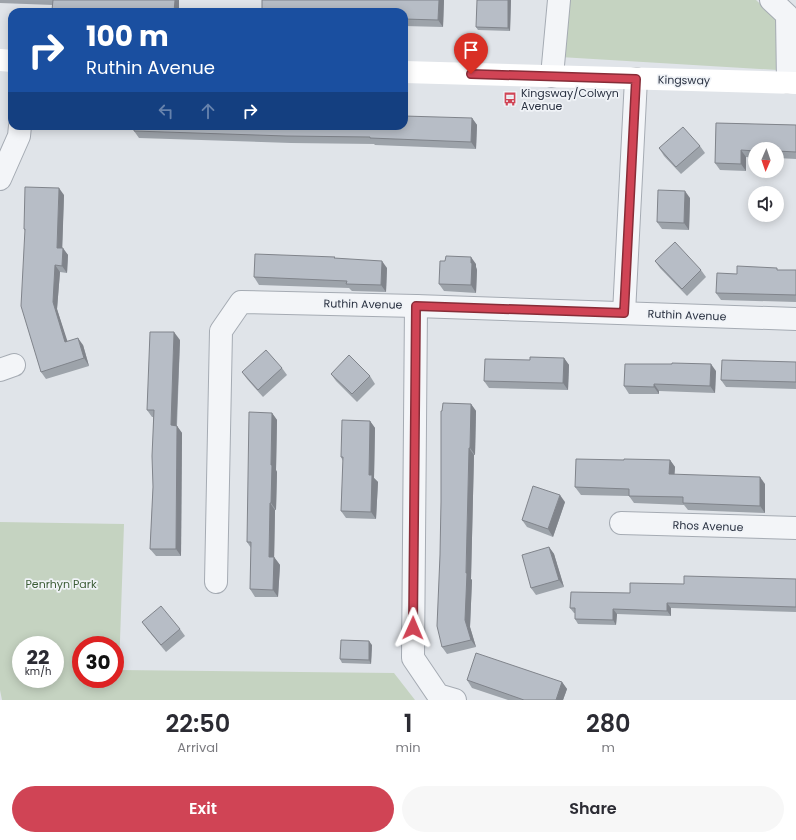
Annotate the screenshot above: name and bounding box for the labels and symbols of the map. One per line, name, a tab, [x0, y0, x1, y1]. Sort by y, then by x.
pin	[454, 33, 488, 74]
street label: Kingsway	[658, 72, 711, 88]
place label: Kingsway/Colwyn Avenue	[521, 85, 619, 114]
bus stop icon: Kingsway/Colwyn Avenue	[502, 91, 518, 107]
north arrow	[748, 142, 784, 178]
street label: Ruthin Avenue	[323, 295, 403, 313]
street label: Ruthin Avenue	[647, 306, 727, 324]
street label: Rhos Avenue	[672, 517, 744, 535]
park label: Penrhyn Park	[25, 576, 97, 592]
position arrow	[392, 607, 434, 649]
speed limit sign: 30	[72, 636, 124, 688]

